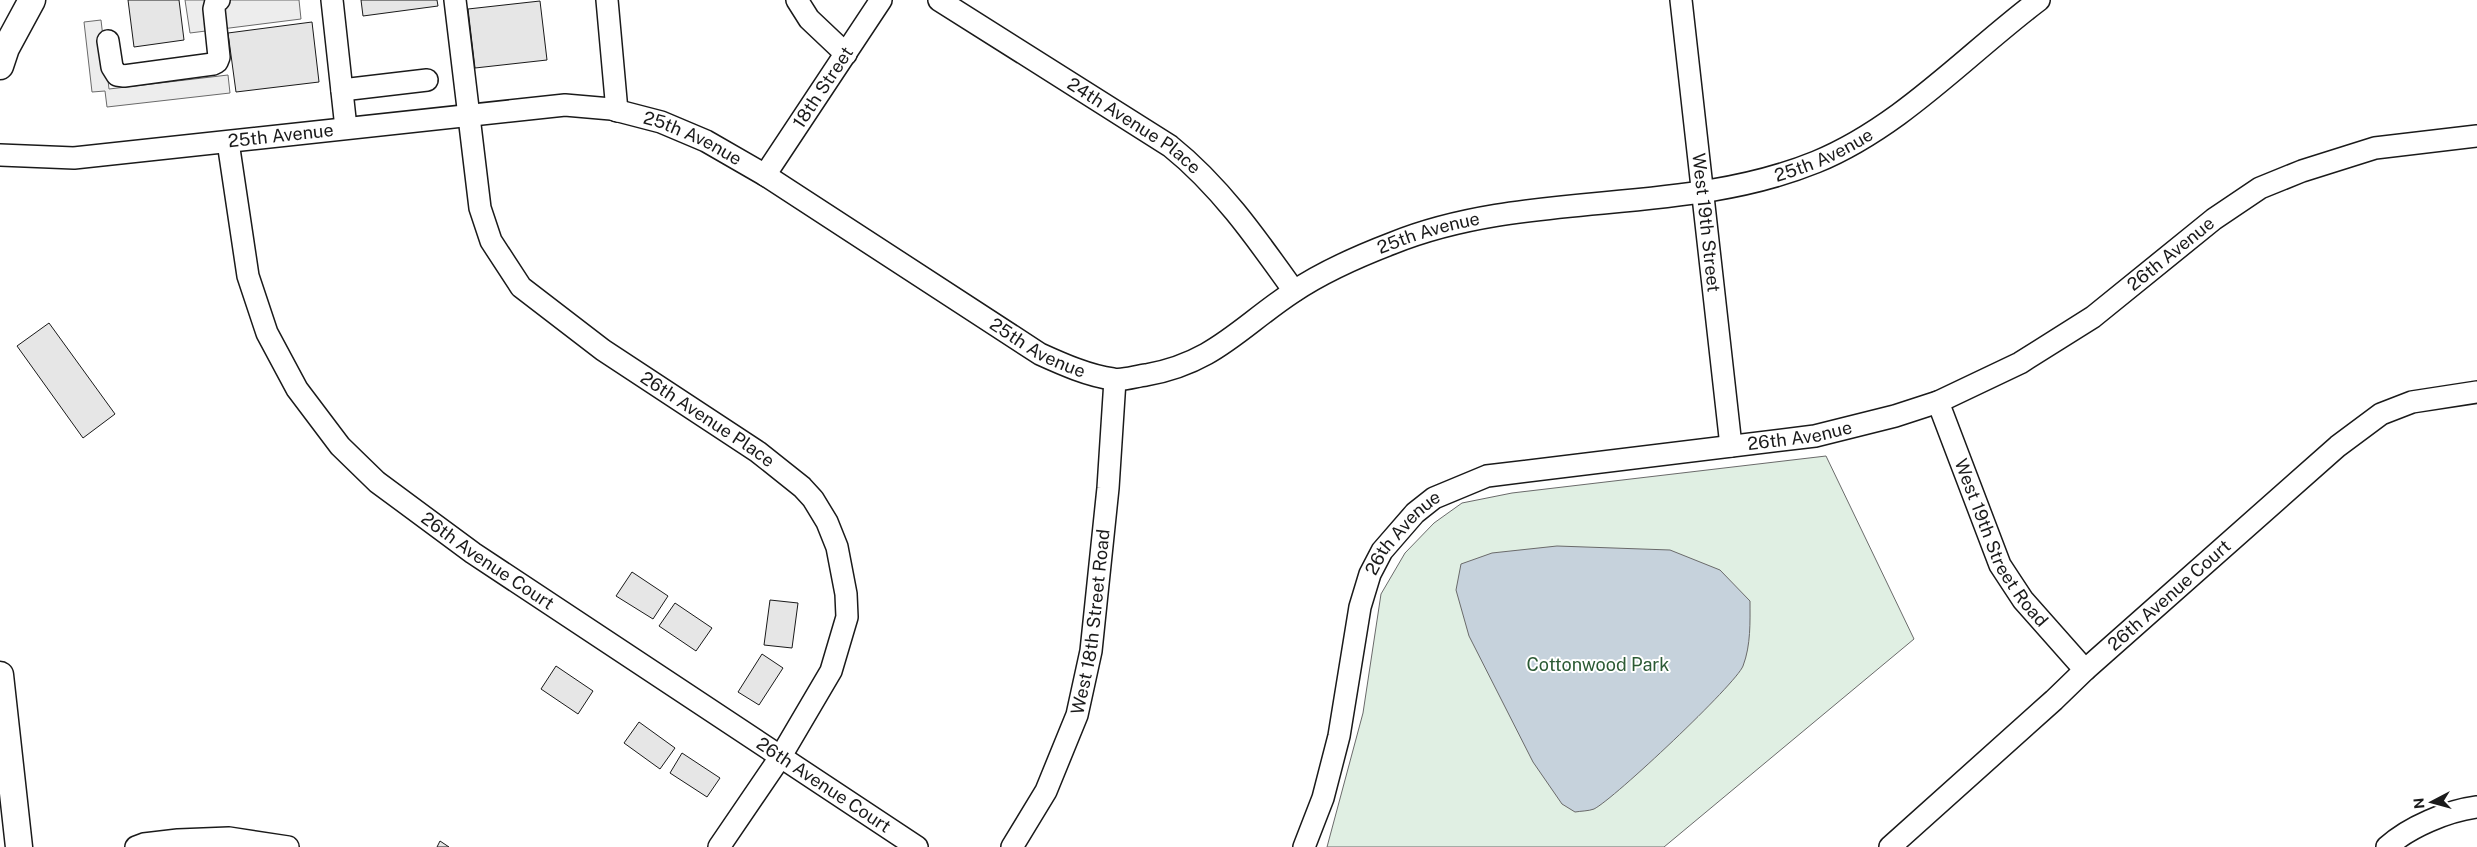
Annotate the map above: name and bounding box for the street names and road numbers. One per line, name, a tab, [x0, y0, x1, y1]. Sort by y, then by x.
street label: 18th Street	[788, 42, 857, 132]
street label: 24th Avenue Place	[1064, 73, 1205, 178]
street label: 25th Avenue	[641, 107, 746, 169]
street label: 25th Avenue	[227, 119, 334, 151]
street label: 25th Avenue	[1772, 124, 1877, 186]
street label: West 19th Street	[1688, 152, 1725, 293]
street label: 25th Avenue	[1374, 208, 1481, 258]
street label: 26th Avenue	[2123, 212, 2218, 295]
street label: 25th Avenue	[986, 313, 1088, 382]
street label: 26th Avenue Place	[637, 367, 779, 471]
street label: 26th Avenue	[1746, 416, 1854, 454]
street label: West 19th Street Road	[1951, 456, 2053, 631]
street label: 26th Avenue	[1360, 486, 1443, 578]
street label: 26th Avenue Court	[417, 507, 558, 614]
street label: West 18th Street Road	[1066, 528, 1114, 716]
street label: 26th Avenue Court	[2103, 535, 2235, 655]
street label: 26th Avenue Court	[753, 733, 895, 837]

